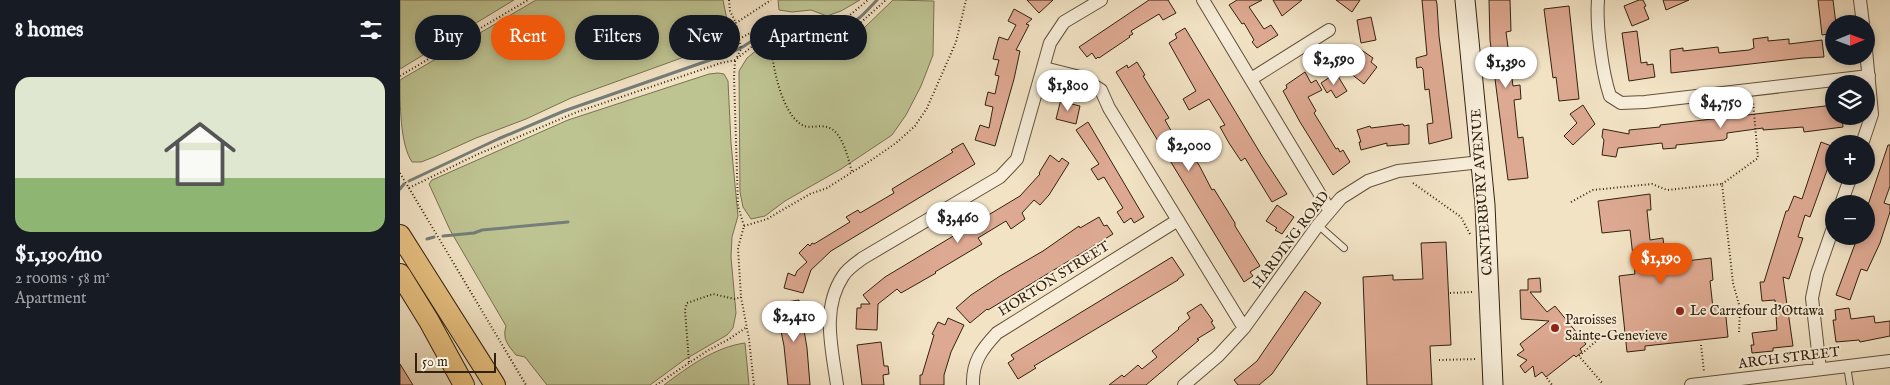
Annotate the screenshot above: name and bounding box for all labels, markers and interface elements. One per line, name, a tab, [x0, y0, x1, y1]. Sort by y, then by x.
chip: Buy	[415, 15, 481, 60]
chip: Rent	[491, 15, 565, 60]
chip: Filters	[575, 15, 659, 60]
chip: New	[669, 15, 740, 60]
chip: Apartment	[750, 15, 867, 60]
north arrow	[1825, 15, 1875, 65]
map controls	[1825, 15, 1875, 245]
icon: filters	[357, 16, 385, 44]
text: 8 homes	[15, 17, 83, 44]
pin: $2,590	[1293, 44, 1375, 86]
pin: $1,390	[1465, 46, 1547, 89]
text: $2,590	[1313, 50, 1355, 70]
text: $1,390	[1486, 53, 1526, 73]
pin: $1,800	[1027, 70, 1109, 112]
button: layers	[1825, 75, 1875, 125]
text: $1,800	[1047, 76, 1089, 96]
pin: $4,750	[1680, 86, 1762, 129]
text: $4,750	[1700, 93, 1742, 113]
street label: CANTERBURY AVENUE	[1467, 108, 1497, 276]
icon: home	[155, 109, 245, 199]
pin: $2,000	[1148, 130, 1230, 172]
button: +	[1825, 135, 1875, 185]
text: $2,000	[1167, 136, 1211, 156]
street label: HARDING ROAD	[1248, 188, 1334, 292]
button: −	[1825, 195, 1875, 245]
pin: $3,460	[917, 202, 999, 244]
text: $3,460	[937, 208, 979, 228]
street label: HORTON STREET	[995, 237, 1114, 321]
text: $1,190/mo	[15, 242, 102, 269]
pin: $1,190	[1620, 242, 1702, 285]
text: $1,190	[1641, 249, 1681, 269]
text: 2 rooms · 58 m²	[15, 269, 110, 289]
text: Apartment	[15, 289, 86, 309]
pin: $2,410	[753, 300, 835, 343]
place label: Le Carrefour d'Ottawa	[1690, 302, 1825, 320]
marker: Le Carrefour d'Ottawa	[1674, 305, 1686, 317]
text: $2,410	[773, 307, 815, 327]
place label: Paroisses Sainte-Genevieve	[1565, 311, 1668, 345]
marker: Paroisses Sainte-Genevieve	[1549, 322, 1561, 334]
street label: ARCH STREET	[1736, 343, 1842, 373]
scale bar	[415, 350, 496, 373]
text: 50 m	[422, 353, 448, 371]

